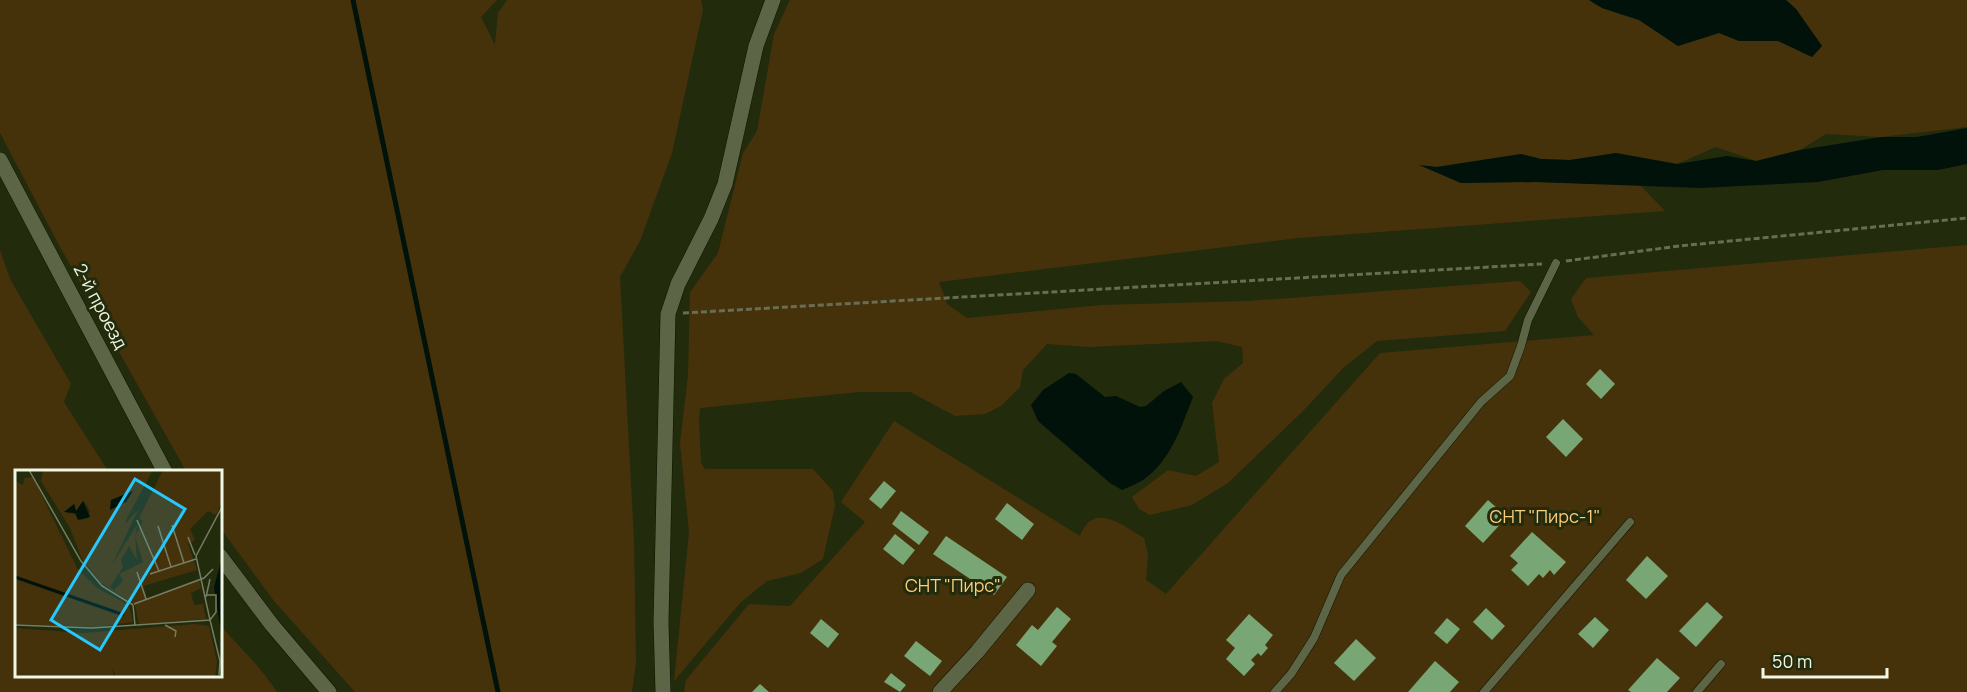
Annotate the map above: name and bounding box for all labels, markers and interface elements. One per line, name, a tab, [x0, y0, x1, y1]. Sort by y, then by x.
street label: 2-й проезд	[69, 259, 134, 353]
inset map	[15, 470, 222, 677]
park label: СНТ "Пирс-1"	[1490, 504, 1601, 528]
park label: СНТ "Пирс"	[905, 573, 1001, 597]
scale bar	[1763, 641, 1888, 679]
text: 50 m	[1772, 649, 1812, 673]

